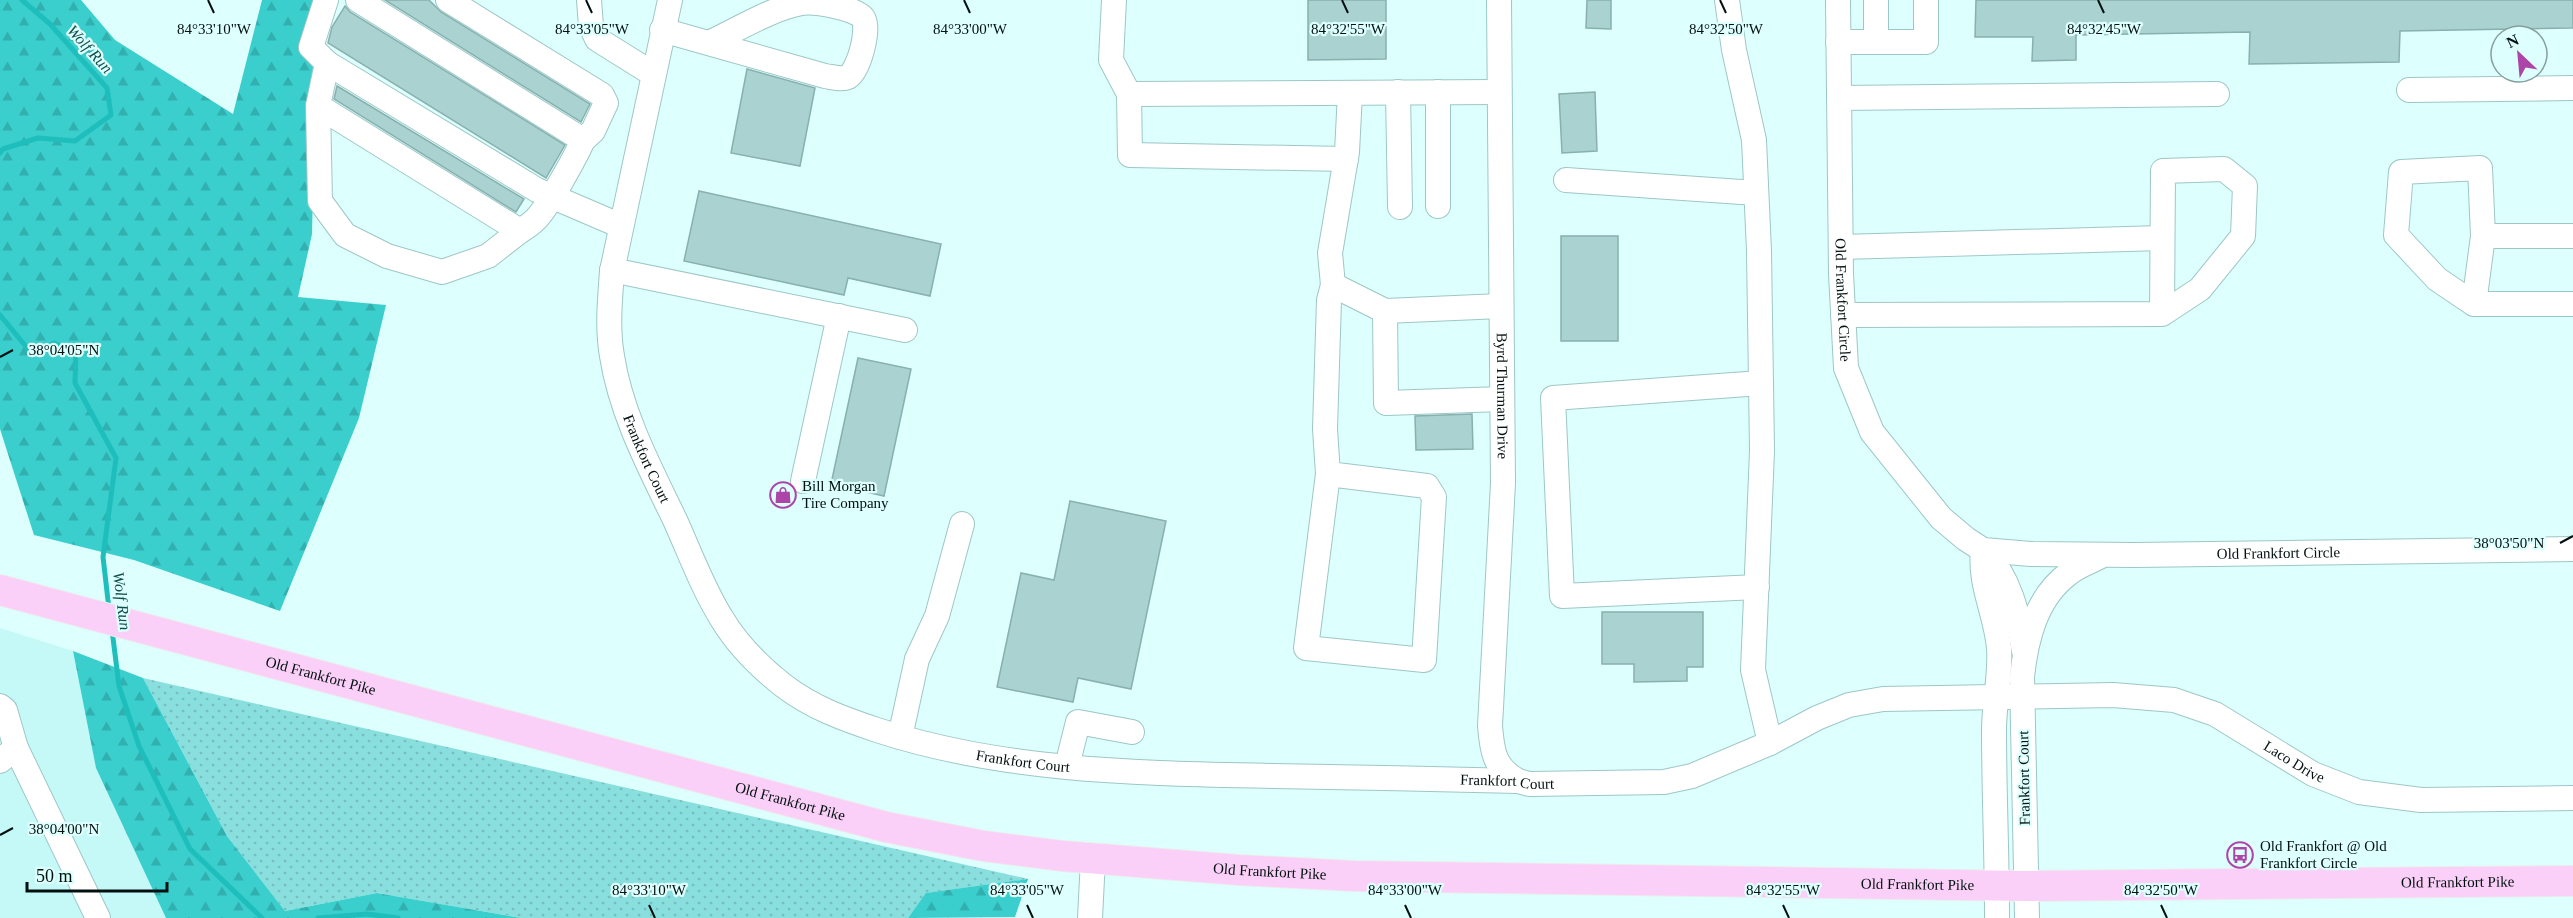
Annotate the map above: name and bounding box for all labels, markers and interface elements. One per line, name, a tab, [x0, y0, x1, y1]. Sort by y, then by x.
text: 84°33'10"W	[177, 21, 252, 37]
text: 84°33'05"W	[555, 21, 630, 37]
text: 84°33'00"W	[933, 21, 1008, 37]
text: 84°32'55"W	[1311, 21, 1386, 37]
text: 84°32'50"W	[1689, 21, 1764, 37]
text: 84°32'45"W	[2067, 21, 2142, 37]
water label: Wolf Run	[63, 22, 116, 77]
north arrow	[2489, 24, 2549, 84]
text: N	[2504, 31, 2522, 51]
street label: Old Frankfort Circle	[1833, 238, 1854, 362]
street label: Byrd Thurman Drive	[1494, 333, 1511, 460]
text: 38°04'05"N	[29, 342, 99, 358]
street label: Frankfort Court	[620, 412, 674, 506]
place label: Bill Morgan Tire Company	[802, 478, 889, 511]
shop icon: Bill Morgan Tire Company	[768, 480, 798, 510]
text: 38°03'50"N	[2474, 535, 2544, 551]
street label: Old Frankfort Circle	[2217, 544, 2341, 562]
water label: Wolf Run	[109, 571, 134, 631]
street label: Old Frankfort Pike	[264, 653, 378, 698]
street label: Frankfort Court	[2015, 730, 2033, 825]
street label: Laco Drive	[2261, 738, 2327, 786]
street label: Frankfort Court	[975, 747, 1071, 775]
street label: Frankfort Court	[1460, 772, 1555, 792]
street label: Old Frankfort Pike	[733, 779, 847, 824]
text: 38°04'00"N	[29, 821, 99, 837]
place label: Old Frankfort @ Old Frankfort Circle	[2260, 838, 2387, 871]
bus stop icon: Old Frankfort @ Old Frankfort Circle	[2225, 840, 2255, 870]
scale bar	[27, 855, 166, 893]
street label: Old Frankfort Pike	[1213, 860, 1327, 883]
text: 50 m	[36, 866, 73, 886]
street label: Old Frankfort Pike	[2401, 874, 2515, 891]
street label: Old Frankfort Pike	[1861, 876, 1975, 893]
text: 84°33'10"W	[612, 882, 687, 898]
text: 84°33'05"W	[990, 882, 1065, 898]
text: 84°33'00"W	[1368, 882, 1443, 898]
text: 84°32'55"W	[1746, 882, 1821, 898]
text: 84°32'50"W	[2124, 882, 2199, 898]

